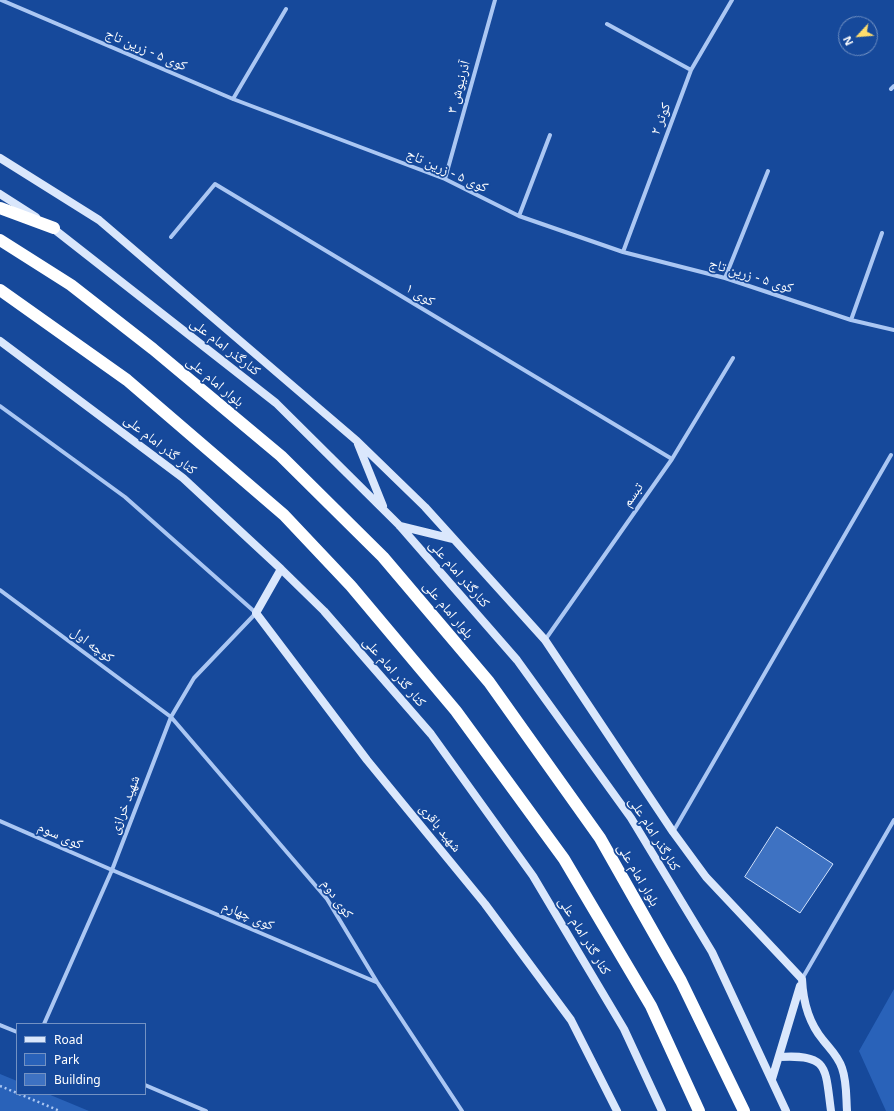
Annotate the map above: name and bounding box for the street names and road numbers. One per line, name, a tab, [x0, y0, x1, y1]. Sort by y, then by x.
street label: کوی ۵ - زرین تاج	[102, 25, 190, 75]
street label: آذرنیوش ۳	[444, 59, 474, 115]
street label: کوثر ۲	[647, 101, 675, 137]
street label: کوی ۵ - زرین تاج	[404, 146, 490, 196]
street label: کوی ۵ - زرین تاج	[707, 255, 795, 297]
street label: کوی ۱	[402, 280, 438, 310]
street label: کنارگذر امام علی	[187, 314, 263, 380]
street label: بلوار امام علی	[183, 353, 247, 411]
street label: کنار گذر امام علی	[120, 411, 200, 479]
street label: تبسم	[619, 480, 647, 510]
street label: کنارگذر امام علی	[425, 537, 493, 611]
street label: بلوار امام علی	[419, 578, 477, 642]
street label: کوچه اول	[67, 623, 117, 667]
street label: کنار گذر امام علی	[359, 633, 429, 711]
street label: شهید خرازی	[106, 773, 144, 837]
street label: کنارگذر امام علی	[625, 794, 683, 874]
street label: شهید باقری	[415, 800, 465, 856]
street label: کوی سوم	[35, 819, 85, 853]
street label: بلوار امام علی	[613, 840, 663, 910]
street label: کوی دوم	[318, 876, 356, 922]
street label: کنار گذر امام علی	[554, 894, 614, 978]
street label: کوی چهارم	[220, 898, 276, 934]

